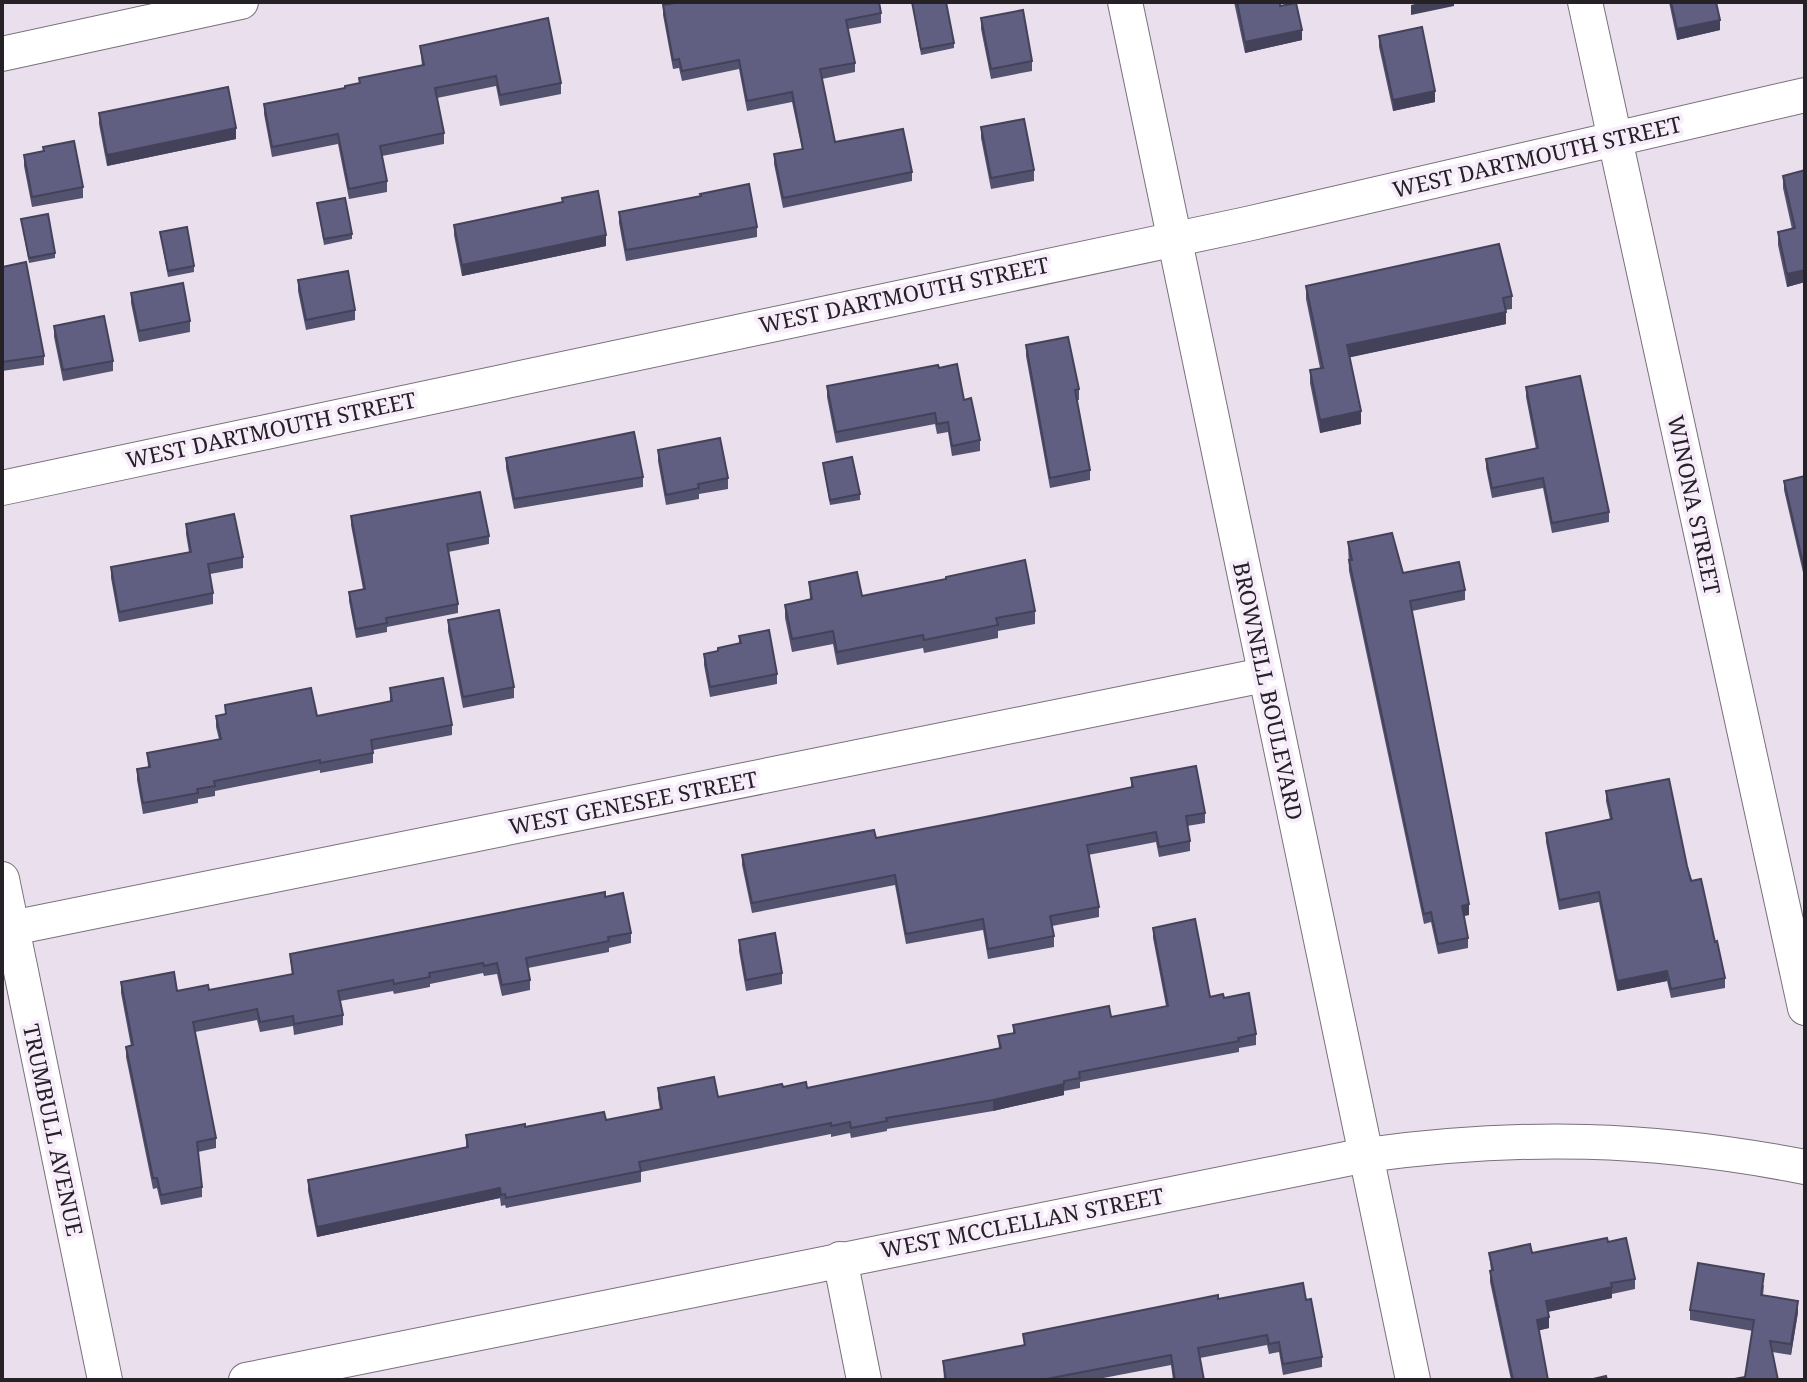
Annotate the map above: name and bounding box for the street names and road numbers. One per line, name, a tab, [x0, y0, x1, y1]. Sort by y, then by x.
street label: WEST DARTMOUTH STREET	[1389, 108, 1685, 204]
street label: WEST DARTMOUTH STREET	[756, 248, 1052, 339]
street label: WEST DARTMOUTH STREET	[123, 383, 419, 474]
street label: WINONA STREET	[1661, 412, 1729, 598]
street label: BROWNELL BOULEVARD	[1227, 559, 1311, 823]
street label: WEST GENESEE STREET	[506, 763, 760, 841]
street label: TRUMBULL AVENUE	[17, 1021, 91, 1239]
street label: WEST MCCLELLAN STREET	[877, 1180, 1167, 1264]

